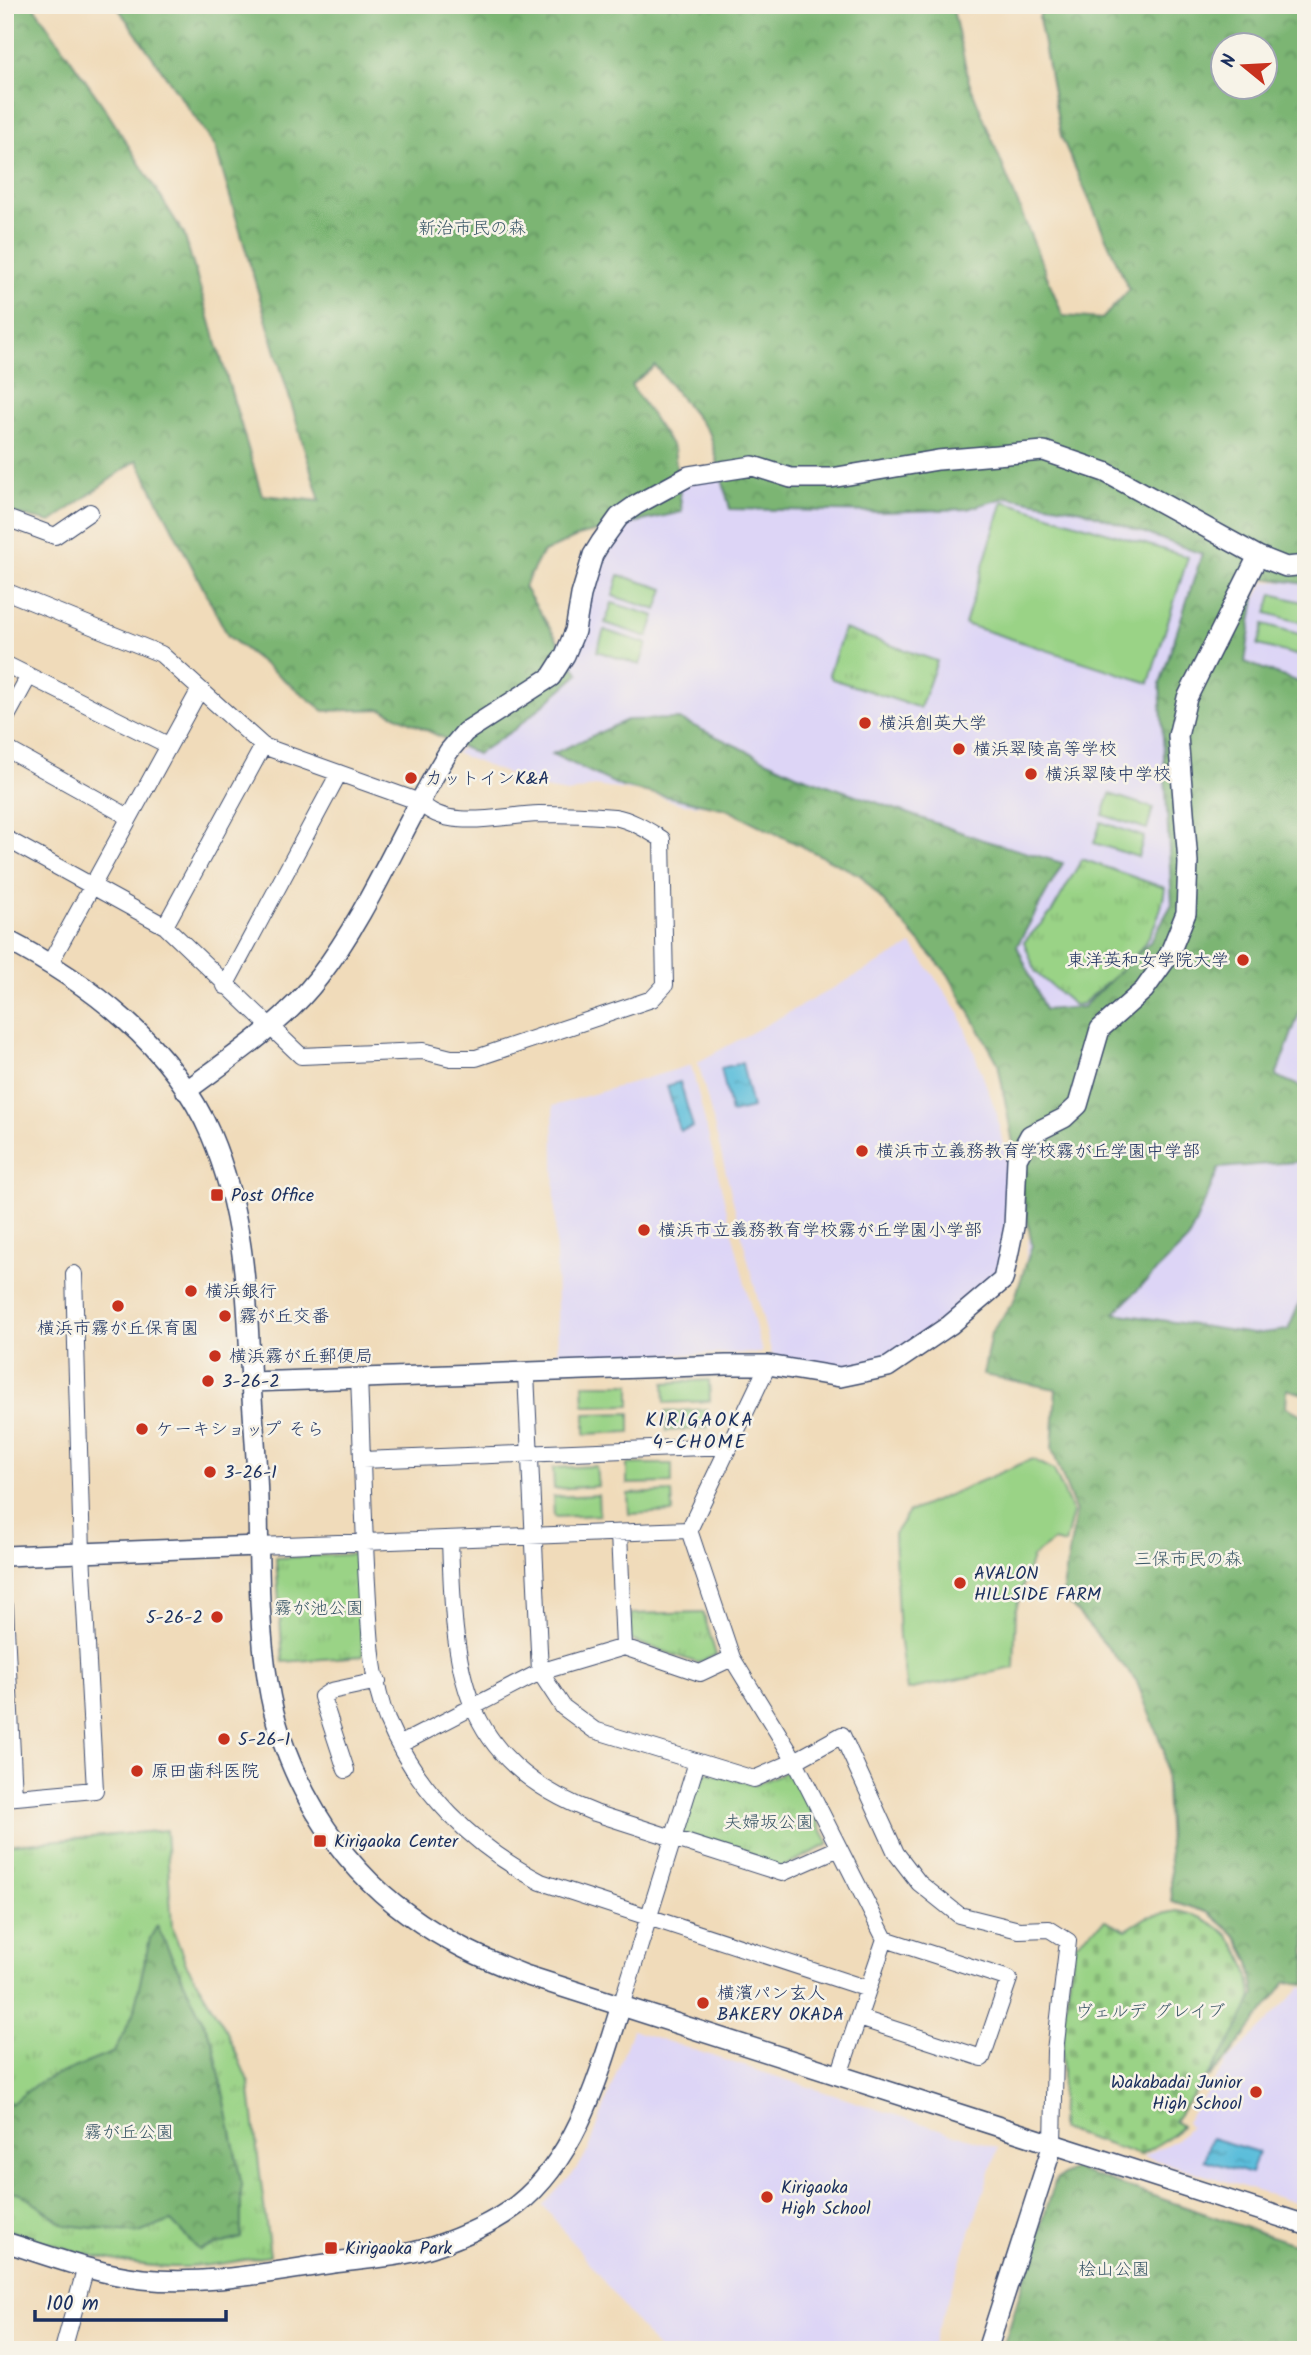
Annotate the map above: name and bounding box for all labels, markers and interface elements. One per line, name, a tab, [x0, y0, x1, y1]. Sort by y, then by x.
north arrow	[1210, 32, 1280, 102]
text: N	[1214, 51, 1246, 72]
park label: 新治市民の森	[418, 215, 526, 244]
place label: 横浜創英大学	[879, 710, 987, 739]
marker: 横浜創英大学	[857, 715, 873, 731]
place label: 横浜翠陵高等学校	[973, 736, 1117, 765]
marker: 横浜翠陵高等学校	[951, 741, 967, 757]
place label: 横浜翠陵中学校	[1045, 761, 1171, 790]
place label: カットインK&A	[425, 765, 549, 794]
marker: 横浜翠陵中学校	[1023, 766, 1039, 782]
marker: カットインK&A	[403, 770, 419, 786]
place label: 東洋英和女学院大学	[1067, 947, 1229, 976]
marker: 東洋英和女学院大学	[1235, 952, 1251, 968]
place label: 横浜市立義務教育学校霧が丘学園中学部	[876, 1138, 1200, 1167]
marker: 横浜市立義務教育学校霧が丘学園中学部	[854, 1143, 870, 1159]
place label: Post Office	[231, 1182, 314, 1211]
marker: Post Office	[209, 1187, 225, 1203]
place label: 横浜市立義務教育学校霧が丘学園小学部	[658, 1217, 982, 1246]
marker: 横浜市立義務教育学校霧が丘学園小学部	[636, 1222, 652, 1238]
place label: 横浜銀行	[205, 1278, 277, 1307]
marker: 横浜銀行	[183, 1283, 199, 1299]
marker: 横浜市霧が丘保育園	[110, 1298, 126, 1314]
place label: 霧が丘交番	[239, 1303, 329, 1332]
marker: 霧が丘交番	[217, 1308, 233, 1324]
place label: 横浜市霧が丘保育園	[37, 1315, 199, 1344]
place label: 横浜霧が丘郵便局	[229, 1343, 373, 1372]
marker: 横浜霧が丘郵便局	[207, 1348, 223, 1364]
place label: 3-26-2	[222, 1368, 280, 1397]
marker: 3-26-2	[200, 1373, 216, 1389]
district label: KIRIGAOKA 4-CHOME	[645, 1406, 755, 1458]
place label: ケーキショップ そら	[156, 1416, 325, 1445]
marker: ケーキショップ そら	[134, 1421, 150, 1437]
place label: 3-26-1	[224, 1459, 277, 1488]
marker: 3-26-1	[202, 1464, 218, 1480]
park label: 三保市民の森	[1134, 1546, 1242, 1575]
place label: AVALON HILLSIDE FARM	[974, 1560, 1102, 1610]
marker: AVALON HILLSIDE FARM	[952, 1575, 968, 1591]
park label: 霧が池公園	[274, 1595, 364, 1624]
place label: 5-26-2	[146, 1604, 203, 1633]
marker: 5-26-2	[209, 1609, 225, 1625]
place label: 5-26-1	[238, 1726, 290, 1755]
marker: 5-26-1	[216, 1731, 232, 1747]
place label: 原田歯科医院	[151, 1758, 259, 1787]
marker: 原田歯科医院	[129, 1763, 145, 1779]
park label: 夫婦坂公園	[724, 1809, 814, 1838]
place label: Kirigaoka Center	[334, 1828, 459, 1857]
marker: Kirigaoka Center	[312, 1833, 328, 1849]
place label: 横濱パン玄人 BAKERY OKADA	[717, 1980, 844, 2030]
marker: 横濱パン玄人 BAKERY OKADA	[695, 1995, 711, 2011]
park label: ヴェルデ グレイブ	[1075, 1998, 1225, 2027]
place label: Wakabadai Junior High School	[1111, 2069, 1243, 2119]
marker: Wakabadai Junior High School	[1248, 2084, 1264, 2100]
park label: 霧が丘公園	[84, 2119, 174, 2148]
place label: Kirigaoka High School	[781, 2174, 871, 2224]
marker: Kirigaoka High School	[759, 2189, 775, 2205]
place label: Kirigaoka Park	[345, 2235, 453, 2264]
marker: Kirigaoka Park	[323, 2240, 339, 2256]
park label: 桧山公園	[1078, 2256, 1150, 2285]
scale bar	[35, 2278, 226, 2322]
text: 100 m	[46, 2288, 99, 2321]

